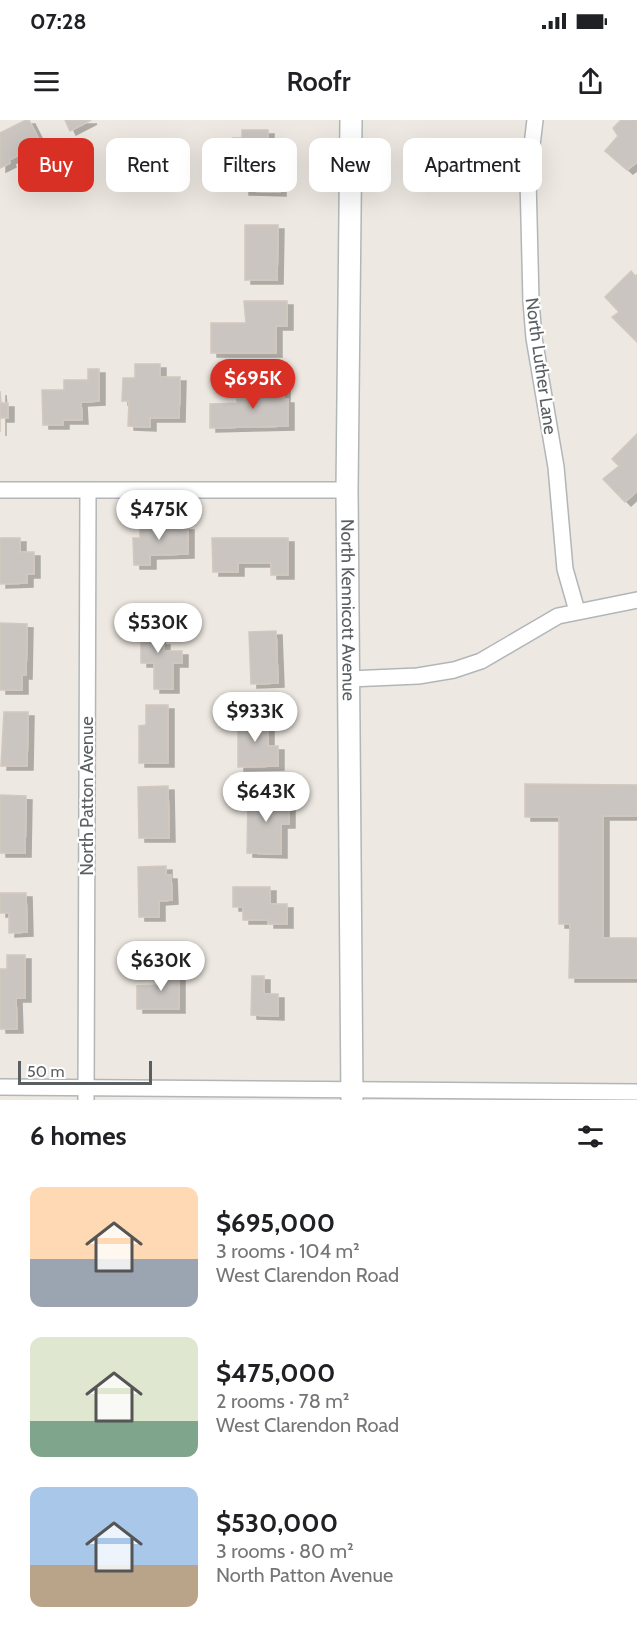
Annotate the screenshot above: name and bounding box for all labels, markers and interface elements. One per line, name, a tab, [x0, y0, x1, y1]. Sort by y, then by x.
text: 07:28	[30, 8, 87, 35]
icon: menu	[30, 65, 63, 98]
text: Roofr	[286, 65, 351, 98]
icon: share	[574, 65, 607, 98]
chip: Buy	[18, 138, 94, 192]
chip: Rent	[106, 138, 190, 192]
chip: Filters	[202, 138, 297, 192]
chip: New	[309, 138, 391, 192]
chip: Apartment	[403, 138, 542, 192]
street label: North Luther Lane	[521, 296, 561, 436]
pin: $695K	[211, 359, 295, 410]
text: $695K	[224, 366, 282, 390]
pin: $475K	[117, 490, 201, 541]
text: $475K	[130, 497, 188, 521]
street label: North Kennicott Avenue	[336, 519, 360, 701]
pin: $530K	[116, 603, 200, 654]
text: $530K	[128, 610, 188, 634]
pin: $933K	[213, 692, 297, 743]
text: $933K	[227, 699, 283, 723]
street label: North Patton Avenue	[76, 716, 98, 876]
pin: $643K	[224, 772, 308, 823]
text: $643K	[237, 779, 295, 803]
pin: $630K	[119, 941, 203, 992]
text: $630K	[131, 948, 191, 972]
scale bar	[18, 1058, 152, 1085]
text: 50 m	[27, 1062, 64, 1081]
text: 6 homes	[30, 1120, 127, 1152]
icon: filters	[574, 1120, 607, 1153]
text: $695,000	[216, 1207, 335, 1239]
icon: home	[78, 1211, 150, 1283]
text: 3 rooms · 104 m²	[216, 1239, 360, 1263]
text: West Clarendon Road	[216, 1263, 399, 1287]
text: $475,000	[216, 1357, 335, 1389]
icon: home	[78, 1361, 150, 1433]
text: 2 rooms · 78 m²	[216, 1389, 349, 1413]
text: West Clarendon Road	[216, 1413, 399, 1437]
text: $530,000	[216, 1507, 338, 1539]
icon: home	[78, 1511, 150, 1583]
text: 3 rooms · 80 m²	[216, 1539, 354, 1563]
text: North Patton Avenue	[216, 1563, 393, 1587]

